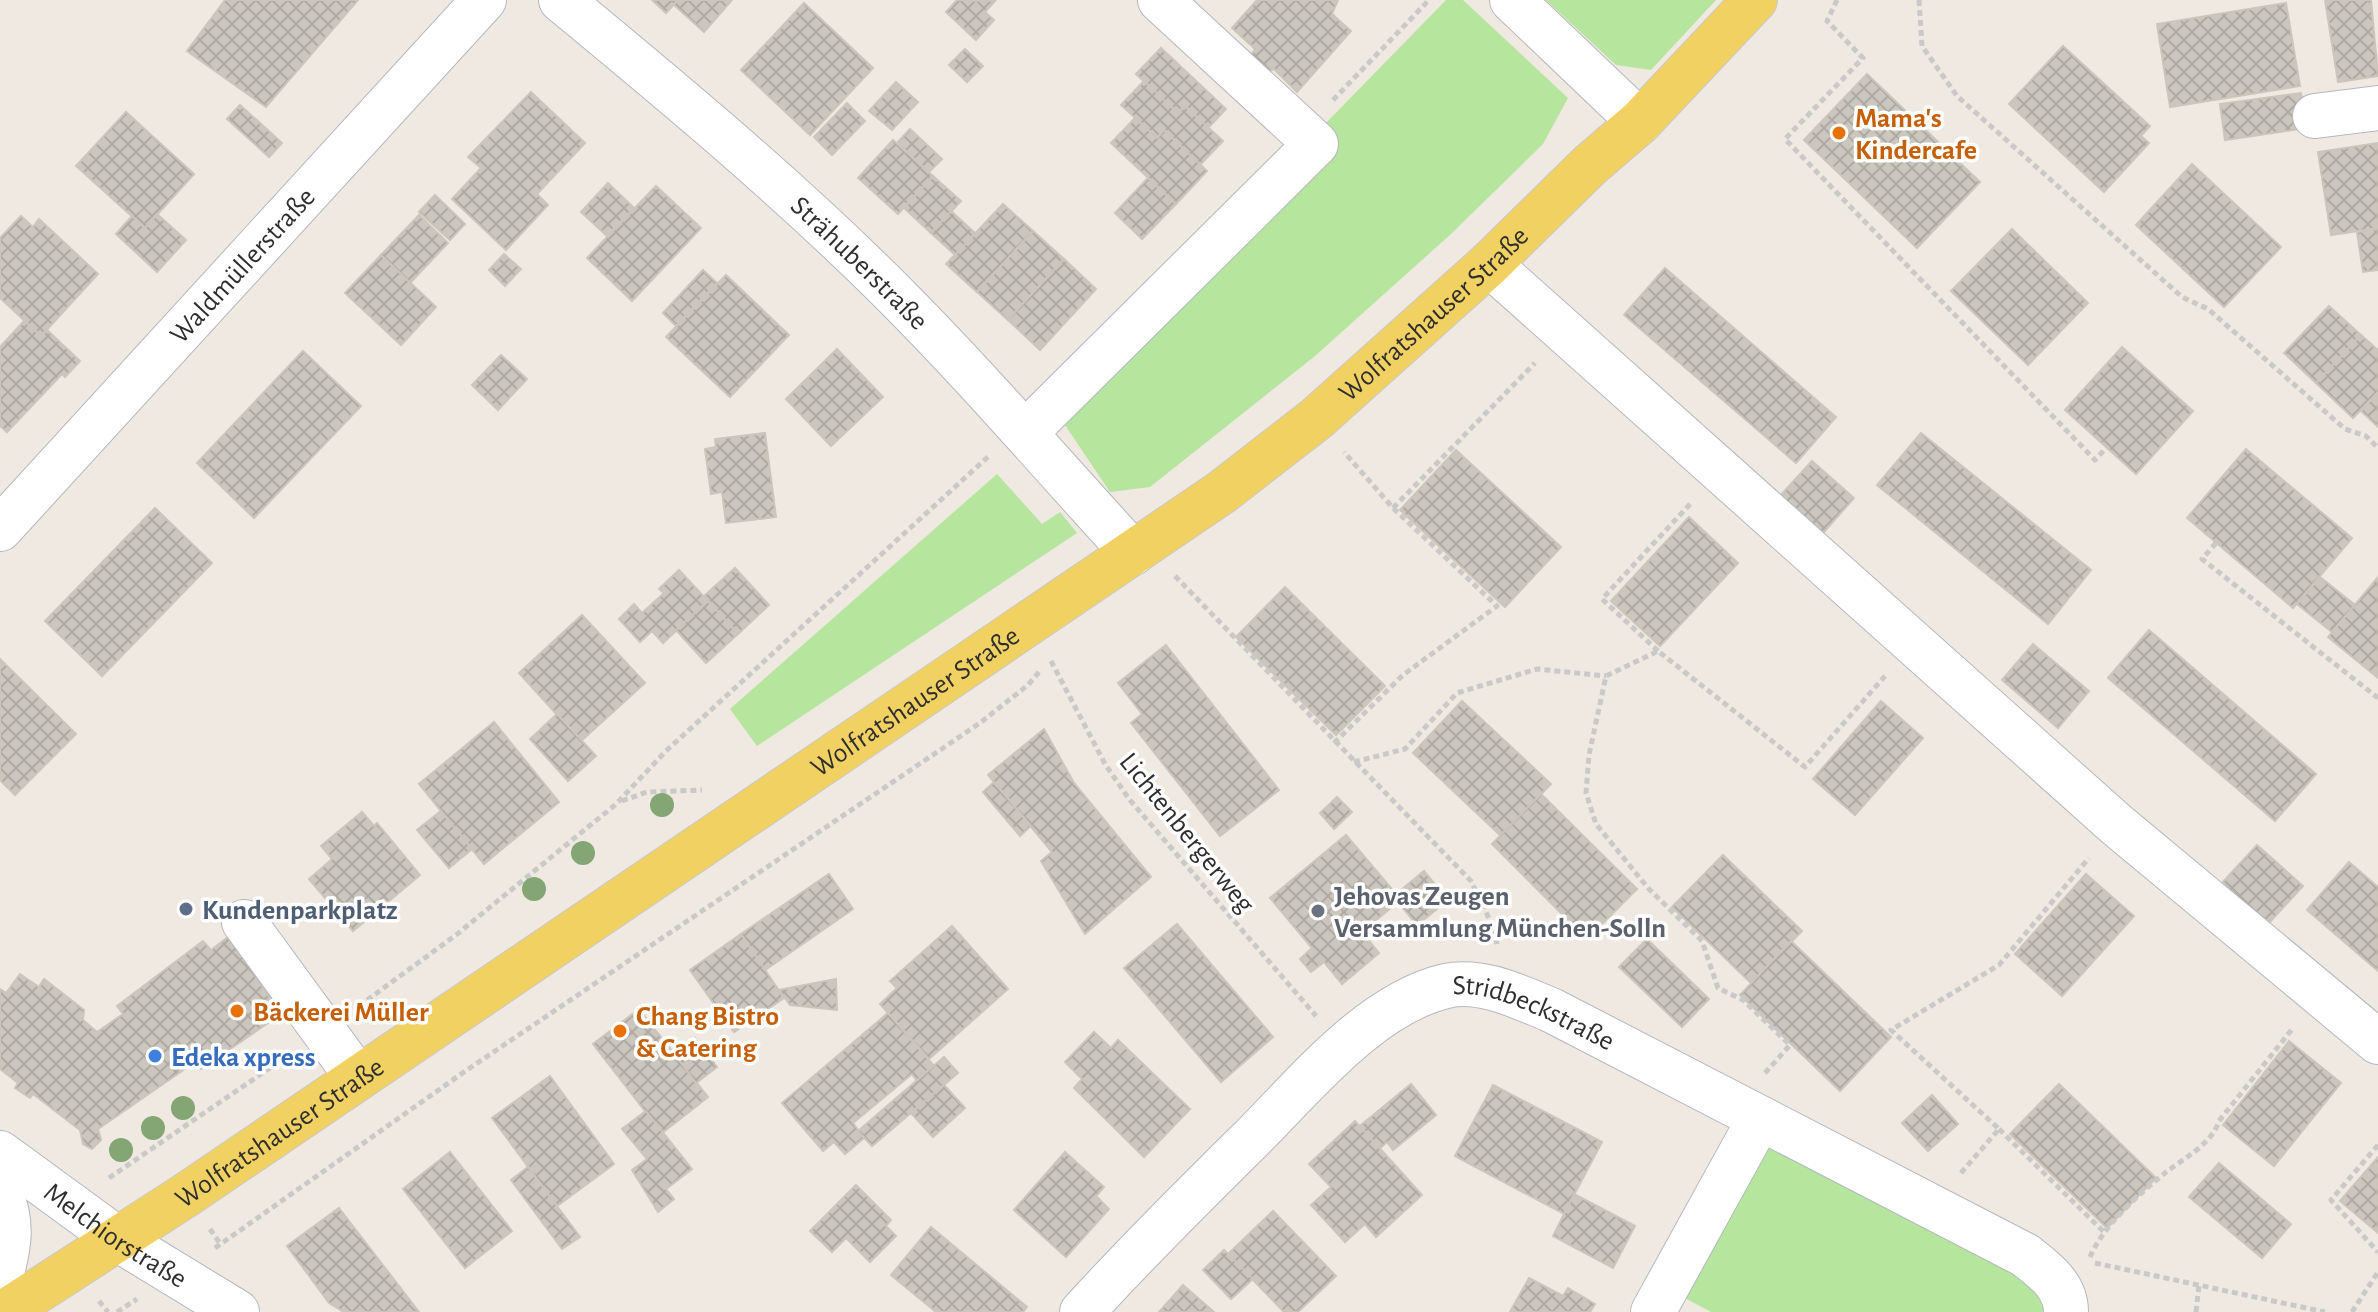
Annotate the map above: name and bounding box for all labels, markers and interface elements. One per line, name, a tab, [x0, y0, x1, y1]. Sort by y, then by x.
place label: Mama's Kindercafe	[1855, 105, 1977, 165]
marker: Mama's Kindercafe	[1830, 124, 1848, 142]
street label: Waldmüllerstraße	[165, 183, 321, 349]
street label: Strähuberstraße	[785, 192, 933, 336]
street label: Wolfratshauser Straße	[1334, 222, 1534, 408]
street label: Wolfratshauser Straße	[806, 622, 1025, 783]
street label: Lichtenbergerweg	[1114, 748, 1259, 919]
place label: Jehovas Zeugen Versammlung München-Solln	[1334, 883, 1666, 943]
place label: Kundenparkplatz	[202, 897, 398, 925]
marker: Kundenparkplatz	[177, 900, 195, 918]
marker: Jehovas Zeugen Versammlung München-Solln	[1309, 902, 1327, 920]
street label: Stridbeckstraße	[1452, 972, 1619, 1056]
place label: Bäckerei Müller	[253, 999, 429, 1027]
marker: Bäckerei Müller	[228, 1002, 246, 1020]
place label: Chang Bistro & Catering	[636, 1003, 779, 1063]
marker: Chang Bistro & Catering	[611, 1022, 629, 1040]
place label: Edeka xpress	[171, 1044, 315, 1072]
marker: Edeka xpress	[146, 1047, 164, 1065]
street label: Wolfratshauser Straße	[171, 1053, 389, 1214]
street label: Melchiorstraße	[38, 1178, 191, 1294]

